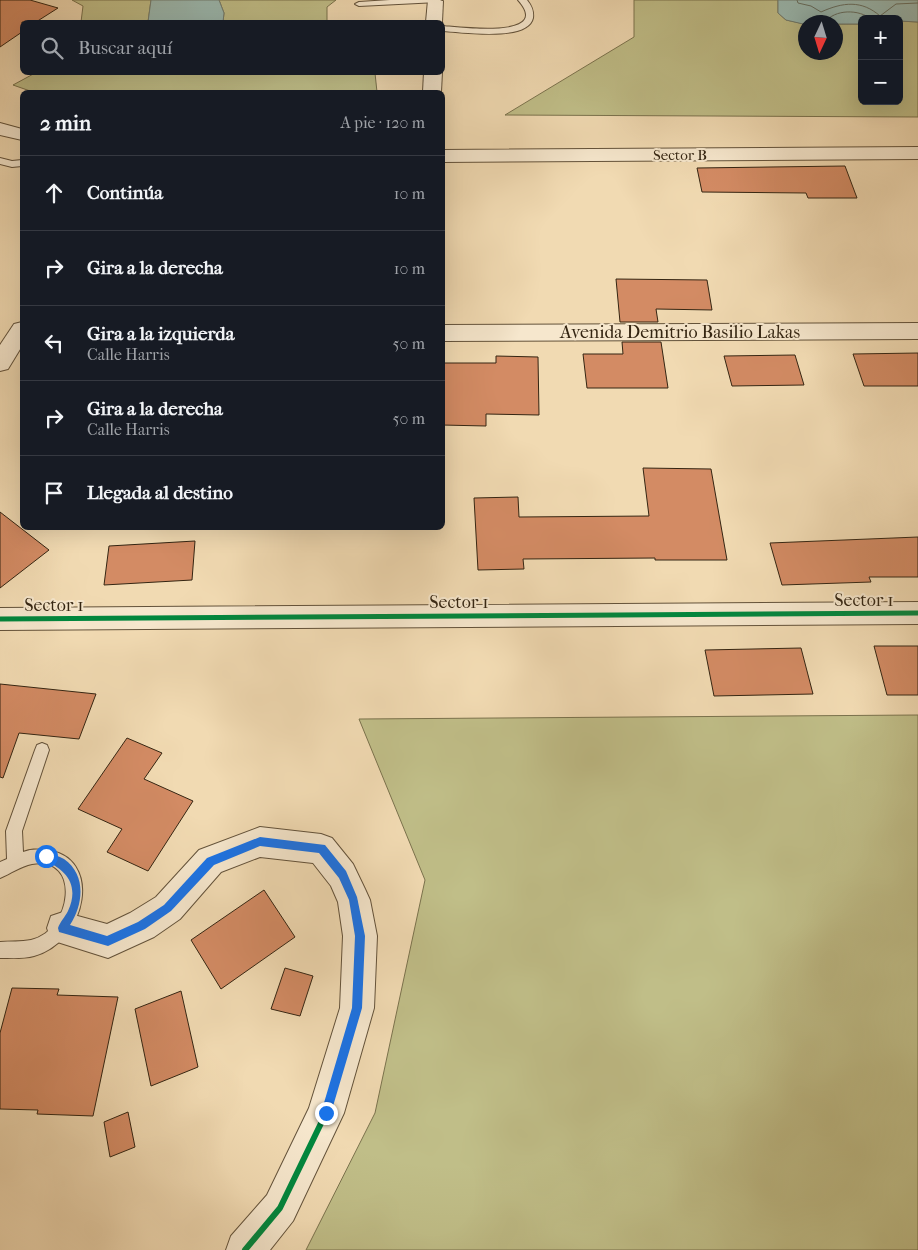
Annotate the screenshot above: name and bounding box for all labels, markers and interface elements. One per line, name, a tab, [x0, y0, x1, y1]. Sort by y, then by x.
north arrow	[798, 15, 843, 60]
map controls	[858, 15, 903, 105]
button: +	[858, 15, 903, 60]
search box	[20, 20, 445, 75]
icon: search	[38, 34, 66, 62]
text: Buscar aquí	[78, 37, 172, 59]
button: −	[858, 60, 903, 105]
text: 2 min	[40, 111, 91, 135]
text: A pie · 120 m	[340, 113, 425, 132]
street label: Sector B	[653, 146, 707, 164]
icon: ahead	[40, 179, 68, 207]
text: Continúa	[87, 182, 163, 204]
text: 10 m	[394, 184, 425, 203]
icon: right	[40, 254, 68, 282]
text: Gira a la derecha	[87, 257, 223, 279]
text: 10 m	[394, 259, 425, 278]
street label: Avenida Demitrio Basilio Lakas	[559, 322, 800, 343]
text: Gira a la izquierda	[87, 323, 234, 345]
icon: left	[40, 329, 68, 357]
text: 50 m	[393, 334, 425, 353]
text: Calle Harris	[87, 345, 170, 364]
text: Gira a la derecha	[87, 398, 223, 420]
icon: right	[40, 404, 68, 432]
text: 50 m	[393, 409, 425, 428]
text: Calle Harris	[87, 420, 170, 439]
icon: arrive	[40, 479, 68, 507]
text: Llegada al destino	[87, 482, 233, 504]
street label: Sector 1	[834, 590, 894, 611]
street label: Sector 1	[429, 592, 489, 613]
street label: Sector 1	[24, 595, 84, 616]
route start	[35, 845, 58, 868]
route end	[315, 1102, 338, 1125]

